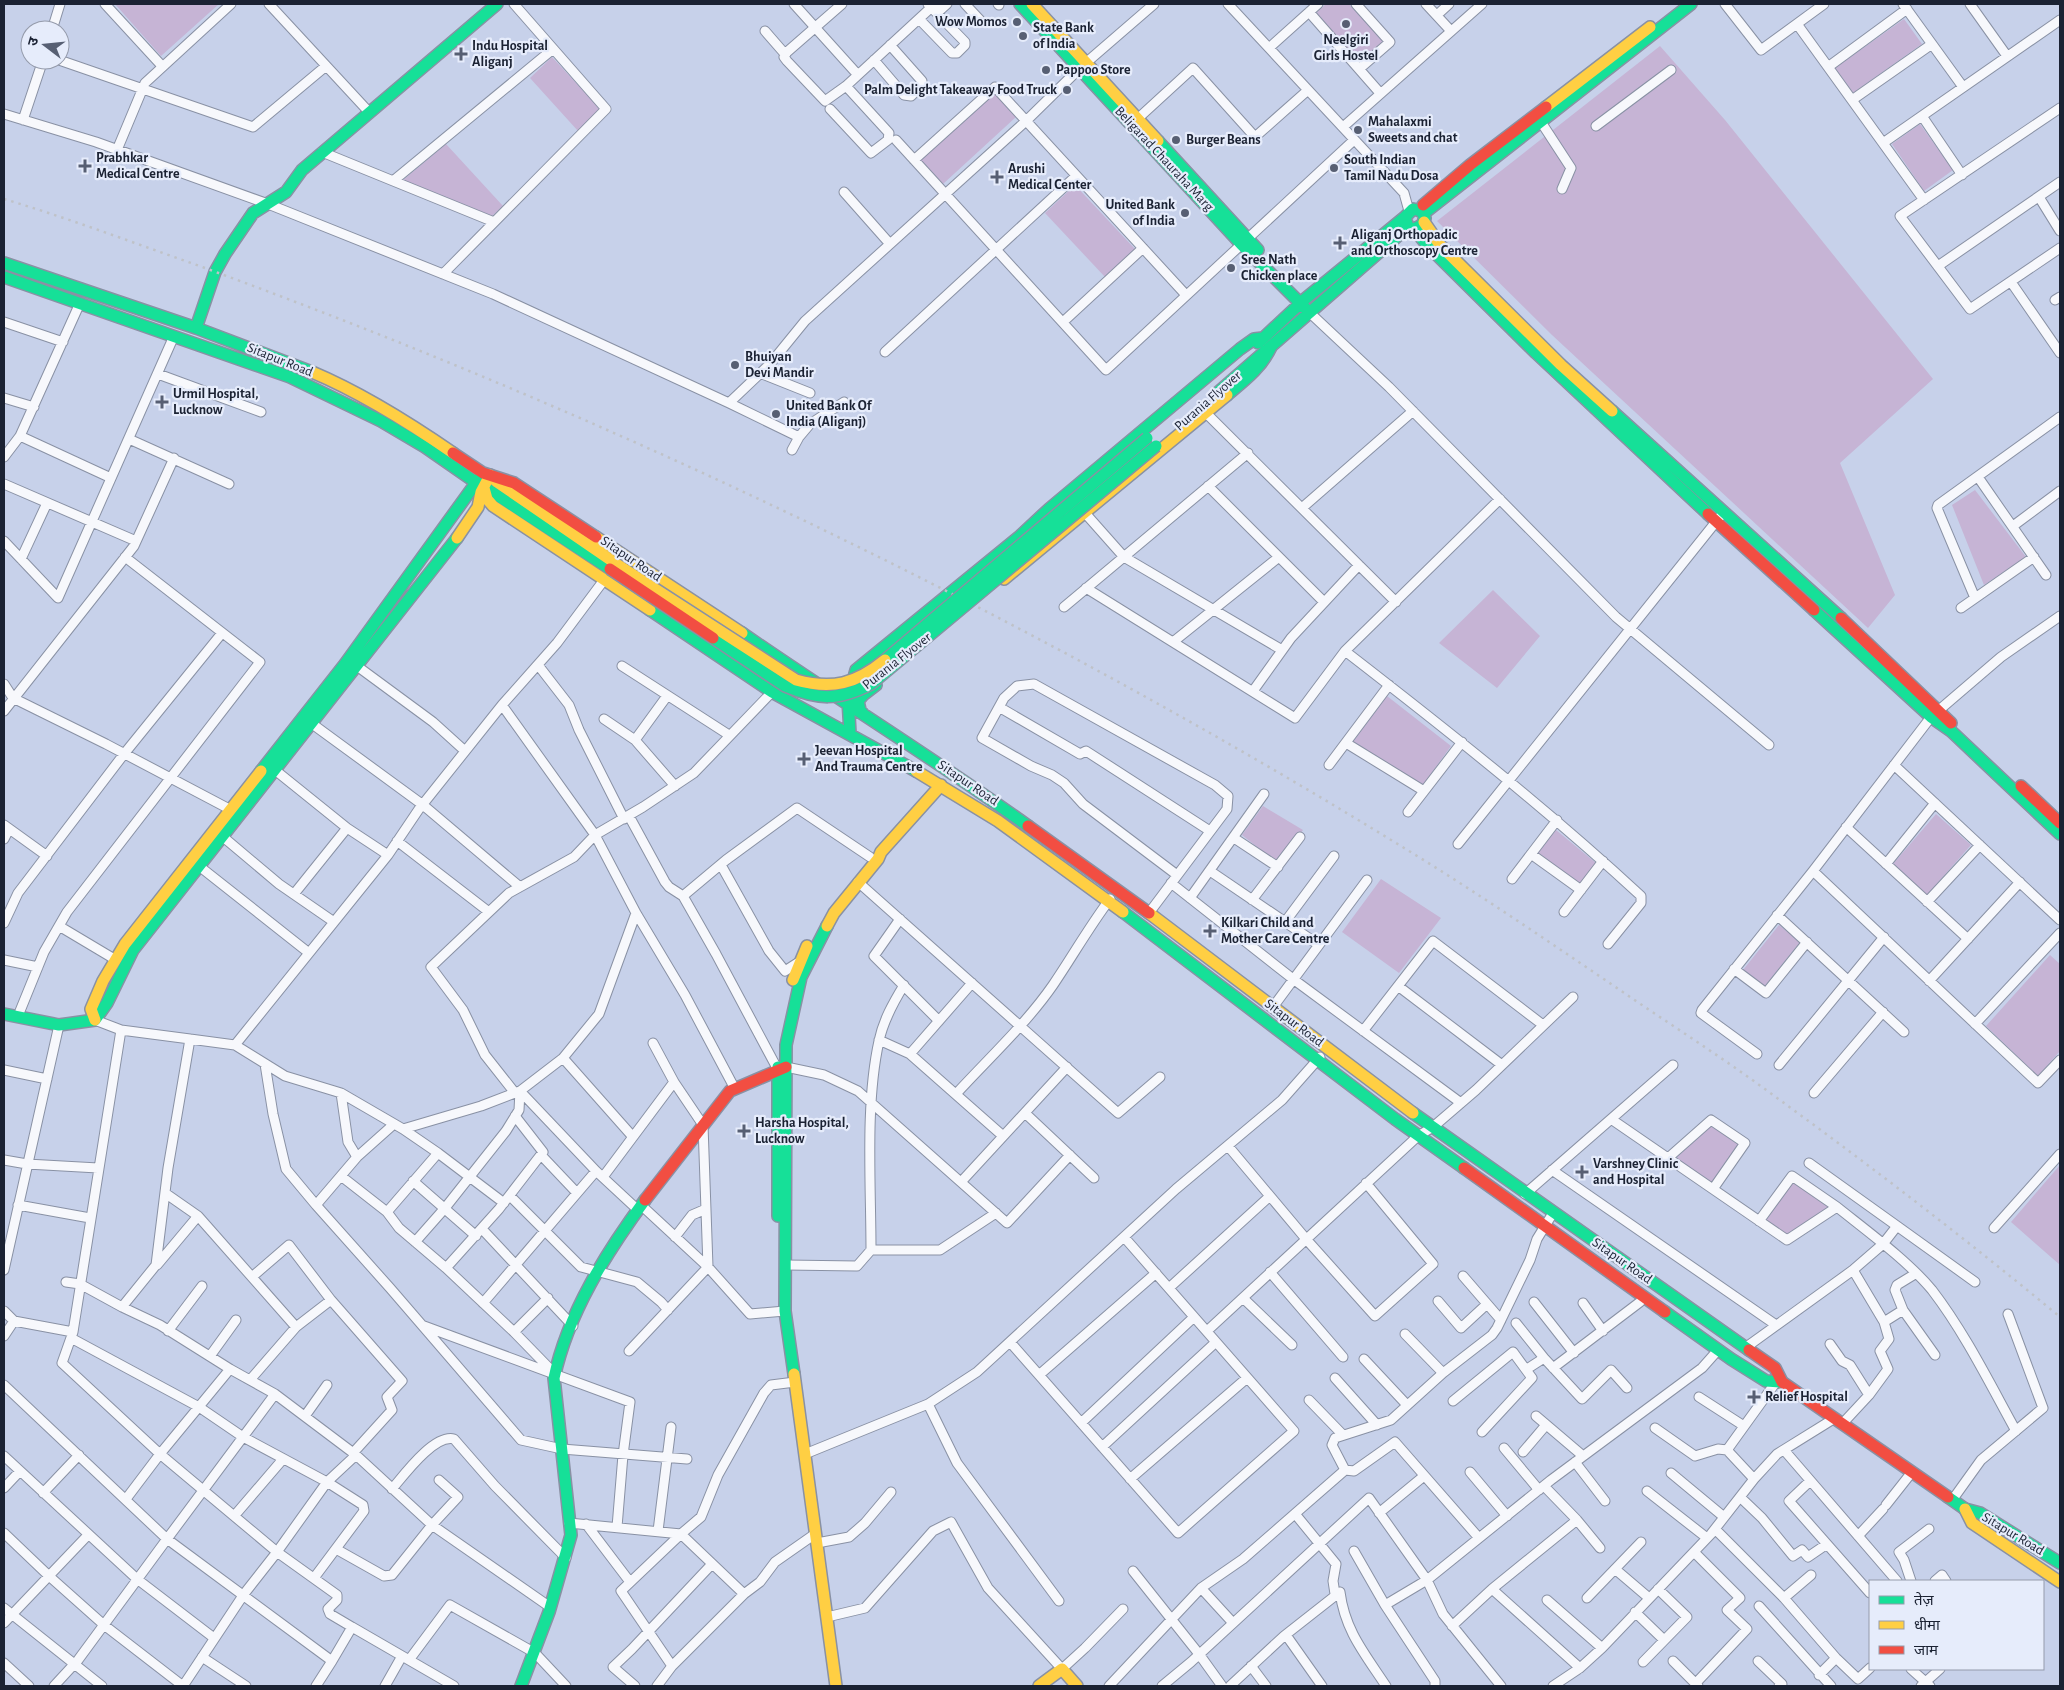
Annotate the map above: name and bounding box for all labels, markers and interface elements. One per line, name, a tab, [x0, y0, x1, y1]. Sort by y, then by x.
place label: Wow Momos	[935, 15, 1007, 29]
marker: Wow Momos	[1011, 16, 1023, 28]
marker: Neelgiri Girls Hostel	[1340, 18, 1352, 30]
north arrow	[20, 20, 70, 70]
place label: State Bank of India	[1033, 21, 1094, 51]
marker: State Bank of India	[1017, 30, 1029, 42]
place label: Neelgiri Girls Hostel	[1314, 33, 1378, 63]
text: उ	[26, 35, 42, 48]
place label: Indu Hospital Aliganj	[472, 39, 548, 69]
marker: Indu Hospital Aliganj	[454, 47, 468, 61]
place label: Pappoo Store	[1056, 63, 1131, 77]
marker: Pappoo Store	[1040, 64, 1052, 76]
place label: Palm Delight Takeaway Food Truck	[864, 83, 1057, 97]
marker: Palm Delight Takeaway Food Truck	[1061, 84, 1073, 96]
street label: Beligarad Chauraha Marg	[1112, 104, 1216, 214]
place label: Mahalaxmi Sweets and chat	[1368, 115, 1458, 145]
marker: Mahalaxmi Sweets and chat	[1352, 124, 1364, 136]
place label: Burger Beans	[1186, 133, 1261, 147]
marker: Burger Beans	[1170, 134, 1182, 146]
place label: Prabhkar Medical Centre	[96, 151, 180, 181]
place label: South Indian Tamil Nadu Dosa	[1344, 153, 1439, 183]
marker: Prabhkar Medical Centre	[78, 159, 92, 173]
place label: Arushi Medical Center	[1008, 162, 1092, 192]
marker: South Indian Tamil Nadu Dosa	[1328, 162, 1340, 174]
marker: Arushi Medical Center	[990, 170, 1004, 184]
place label: United Bank of India	[1105, 198, 1175, 228]
marker: United Bank of India	[1179, 207, 1191, 219]
place label: Aliganj Orthopadic and Orthoscopy Centre	[1351, 228, 1478, 258]
marker: Aliganj Orthopadic and Orthoscopy Centre	[1333, 236, 1347, 250]
place label: Sree Nath Chicken place	[1241, 253, 1318, 283]
marker: Sree Nath Chicken place	[1225, 262, 1237, 274]
street label: Sitapur Road	[245, 340, 315, 380]
place label: Bhuiyan Devi Mandir	[745, 350, 814, 380]
marker: Bhuiyan Devi Mandir	[729, 359, 741, 371]
street label: Purania Flyover	[1172, 368, 1244, 433]
place label: Urmil Hospital, Lucknow	[173, 387, 258, 417]
marker: Urmil Hospital, Lucknow	[155, 395, 169, 409]
place label: United Bank Of India (Aliganj)	[786, 399, 873, 429]
marker: United Bank Of India (Aliganj)	[770, 408, 782, 420]
street label: Sitapur Road	[598, 534, 664, 584]
street label: Purania Flyover	[860, 630, 934, 692]
place label: Jeevan Hospital And Trauma Centre	[815, 744, 923, 774]
marker: Jeevan Hospital And Trauma Centre	[797, 752, 811, 766]
street label: Sitapur Road	[935, 758, 1001, 808]
place label: Kilkari Child and Mother Care Centre	[1221, 916, 1330, 946]
marker: Kilkari Child and Mother Care Centre	[1203, 924, 1217, 938]
street label: Sitapur Road	[1262, 996, 1326, 1050]
place label: Harsha Hospital, Lucknow	[755, 1116, 849, 1146]
marker: Harsha Hospital, Lucknow	[737, 1124, 751, 1138]
place label: Varshney Clinic and Hospital	[1593, 1157, 1679, 1187]
marker: Varshney Clinic and Hospital	[1575, 1165, 1589, 1179]
street label: Sitapur Road	[1589, 1235, 1655, 1287]
marker: Relief Hospital	[1747, 1390, 1761, 1404]
place label: Relief Hospital	[1765, 1390, 1848, 1404]
street label: Sitapur Road	[1980, 1510, 2046, 1558]
legend	[1869, 1580, 2044, 1670]
text: तेज़	[1914, 1591, 1935, 1608]
text: धीमा	[1914, 1617, 1941, 1633]
text: जाम	[1914, 1643, 1939, 1658]

